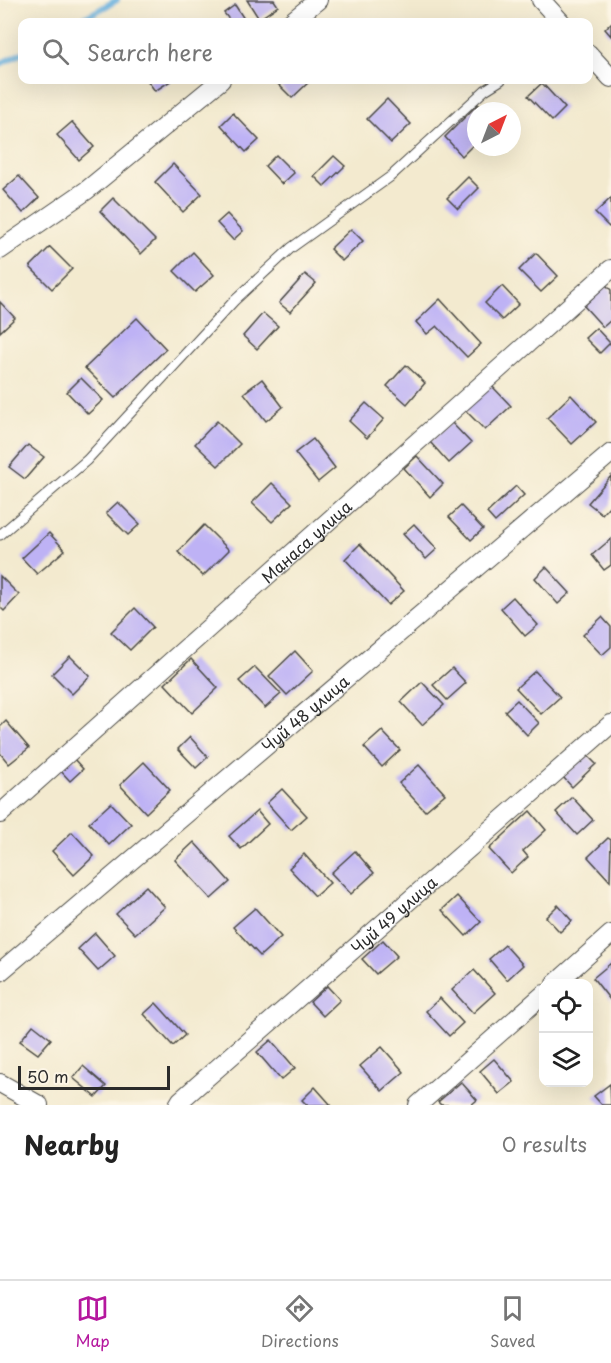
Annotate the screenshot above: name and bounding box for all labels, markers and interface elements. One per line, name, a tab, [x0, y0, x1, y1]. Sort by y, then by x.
search box	[18, 18, 593, 84]
icon: search	[39, 35, 72, 68]
text: Search here	[87, 35, 213, 68]
north arrow	[467, 102, 521, 156]
street label: Манаса улица	[255, 494, 357, 588]
street label: Чуй 48 улица	[256, 669, 354, 757]
street label: Чуй 49 улица	[345, 870, 442, 959]
map controls	[539, 979, 593, 1087]
button: locate	[539, 979, 593, 1033]
button: layers	[539, 1033, 593, 1087]
scale bar	[18, 1063, 170, 1090]
text: 50 m	[27, 1064, 68, 1088]
text: Nearby	[24, 1125, 119, 1164]
text: 0 results	[502, 1129, 587, 1159]
tab: Map	[76, 1292, 110, 1352]
tab: Directions	[261, 1292, 339, 1352]
tab: Saved	[490, 1292, 535, 1352]

